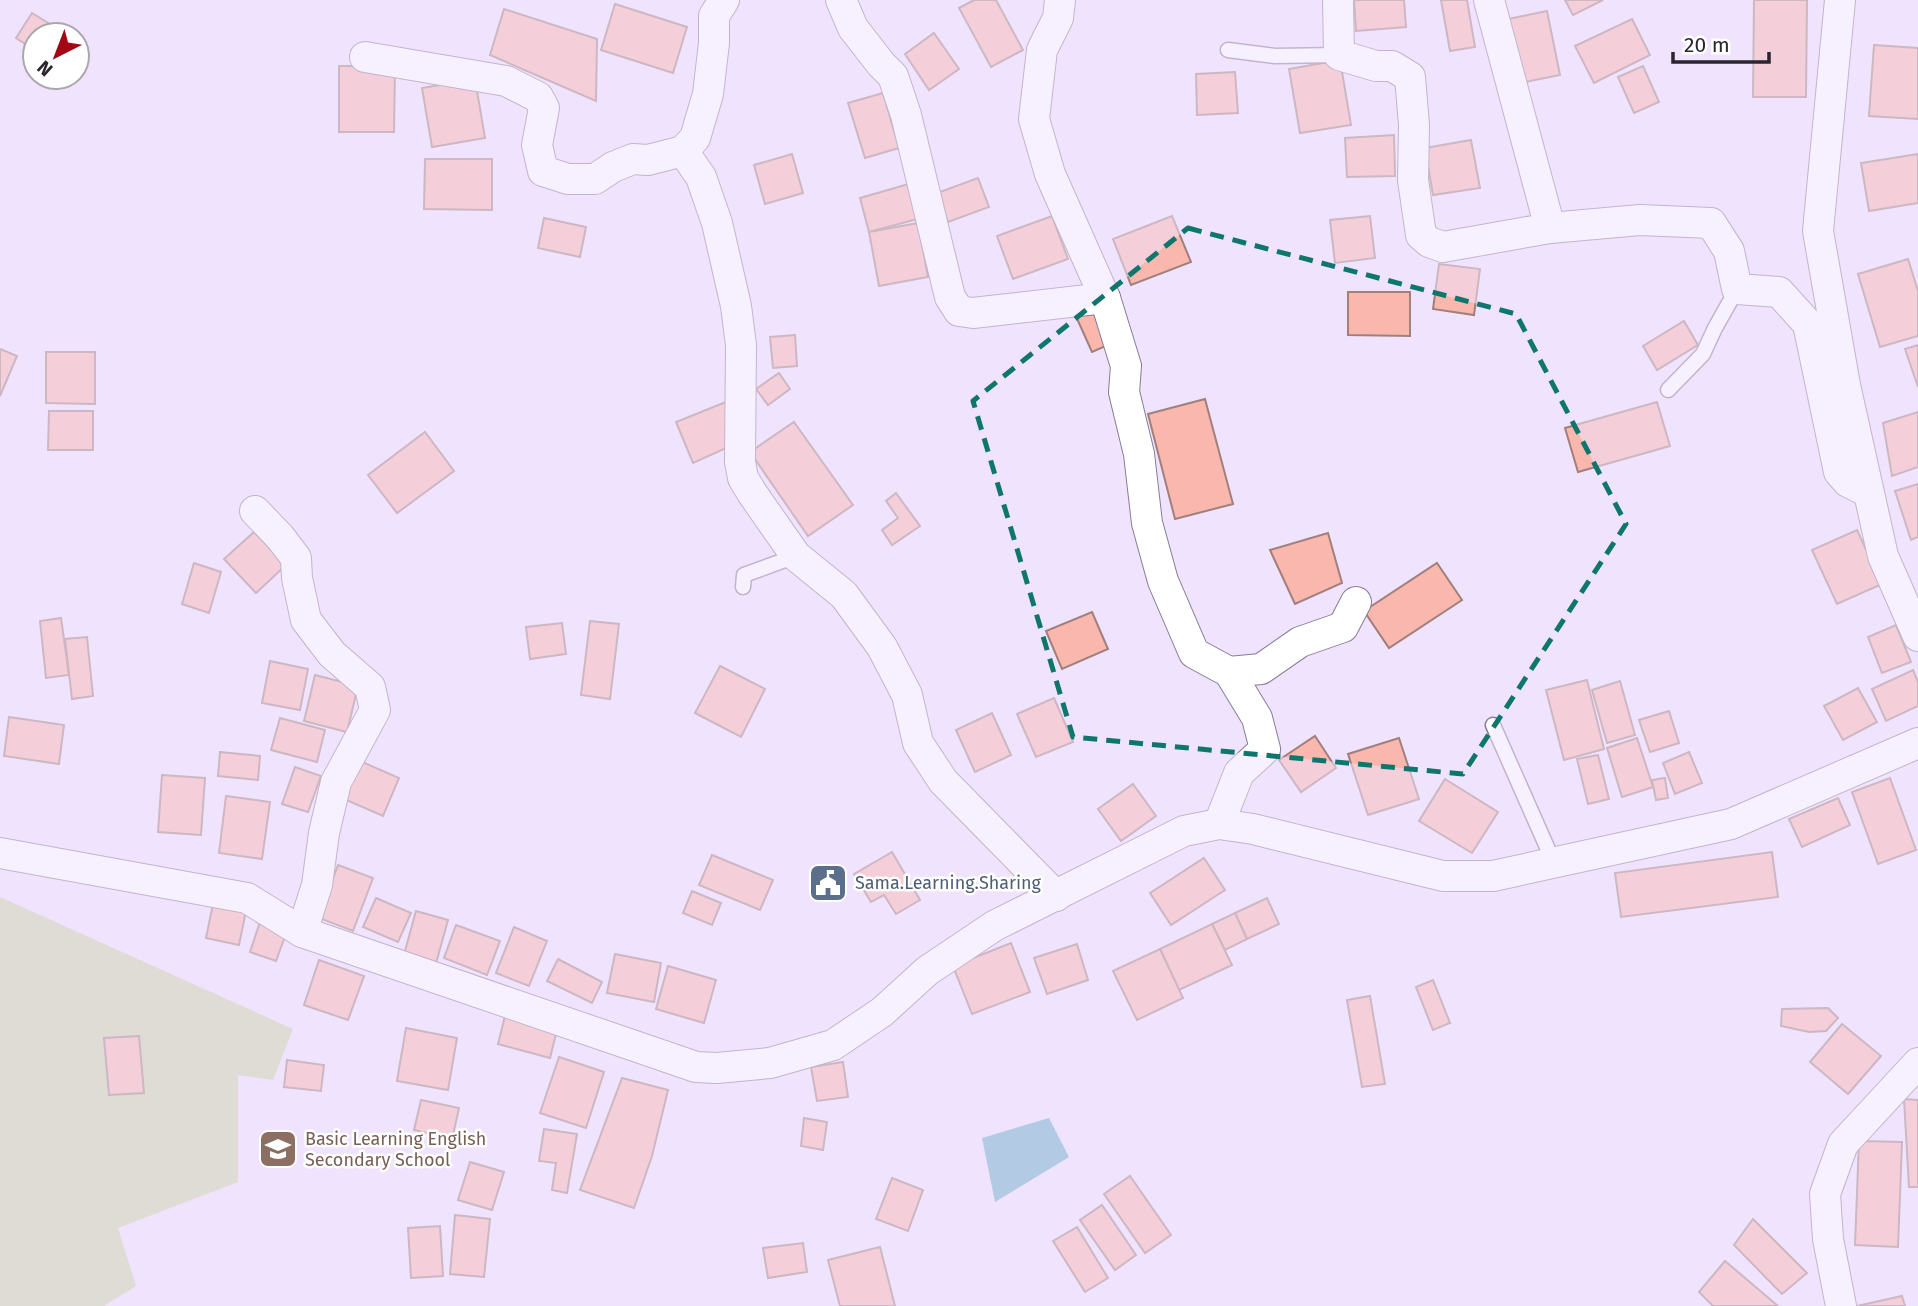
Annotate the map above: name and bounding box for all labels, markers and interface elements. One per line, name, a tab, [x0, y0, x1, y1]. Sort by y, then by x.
north arrow	[21, 21, 91, 91]
scale bar	[1673, 21, 1769, 65]
text: 20 m	[1684, 32, 1730, 58]
text: N	[33, 55, 57, 81]
public building icon: Sama.Learning.Sharing	[807, 862, 849, 904]
place label: Sama.Learning.Sharing	[855, 872, 1042, 894]
school or university icon: Basic Learning English Secondary School	[257, 1128, 299, 1170]
place label: Basic Learning English Secondary School	[305, 1128, 486, 1171]

